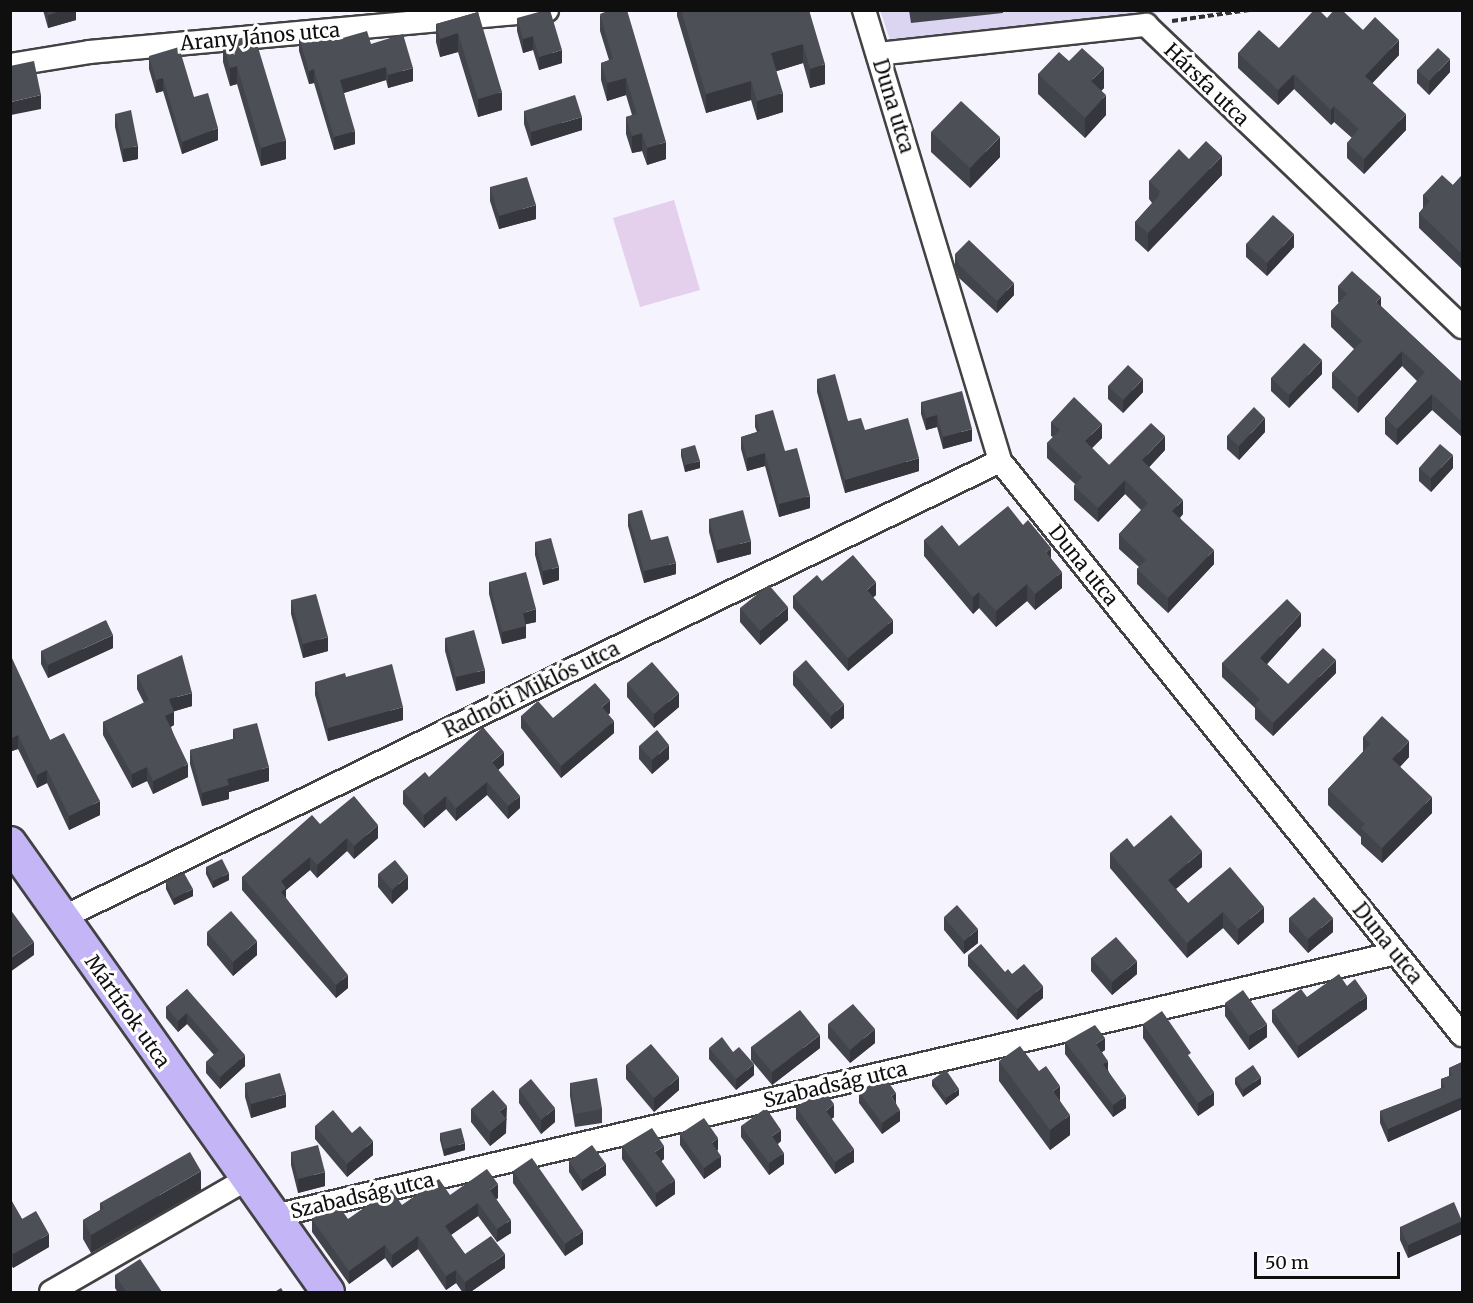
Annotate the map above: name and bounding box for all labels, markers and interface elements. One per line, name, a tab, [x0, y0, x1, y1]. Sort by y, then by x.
street label: Arany János utca	[179, 17, 341, 55]
street label: Hársfa utca	[1160, 38, 1254, 130]
street label: Duna utca	[868, 56, 920, 156]
street label: Duna utca	[1044, 520, 1124, 610]
street label: Radnóti Miklós utca	[439, 636, 623, 742]
street label: Duna utca	[1348, 898, 1428, 988]
street label: Mártírok utca	[80, 950, 176, 1072]
street label: Szabadság utca	[761, 1056, 909, 1112]
street label: Szabadság utca	[288, 1167, 436, 1223]
scale bar	[1257, 1240, 1402, 1278]
text: 50 m	[1265, 1251, 1309, 1274]

